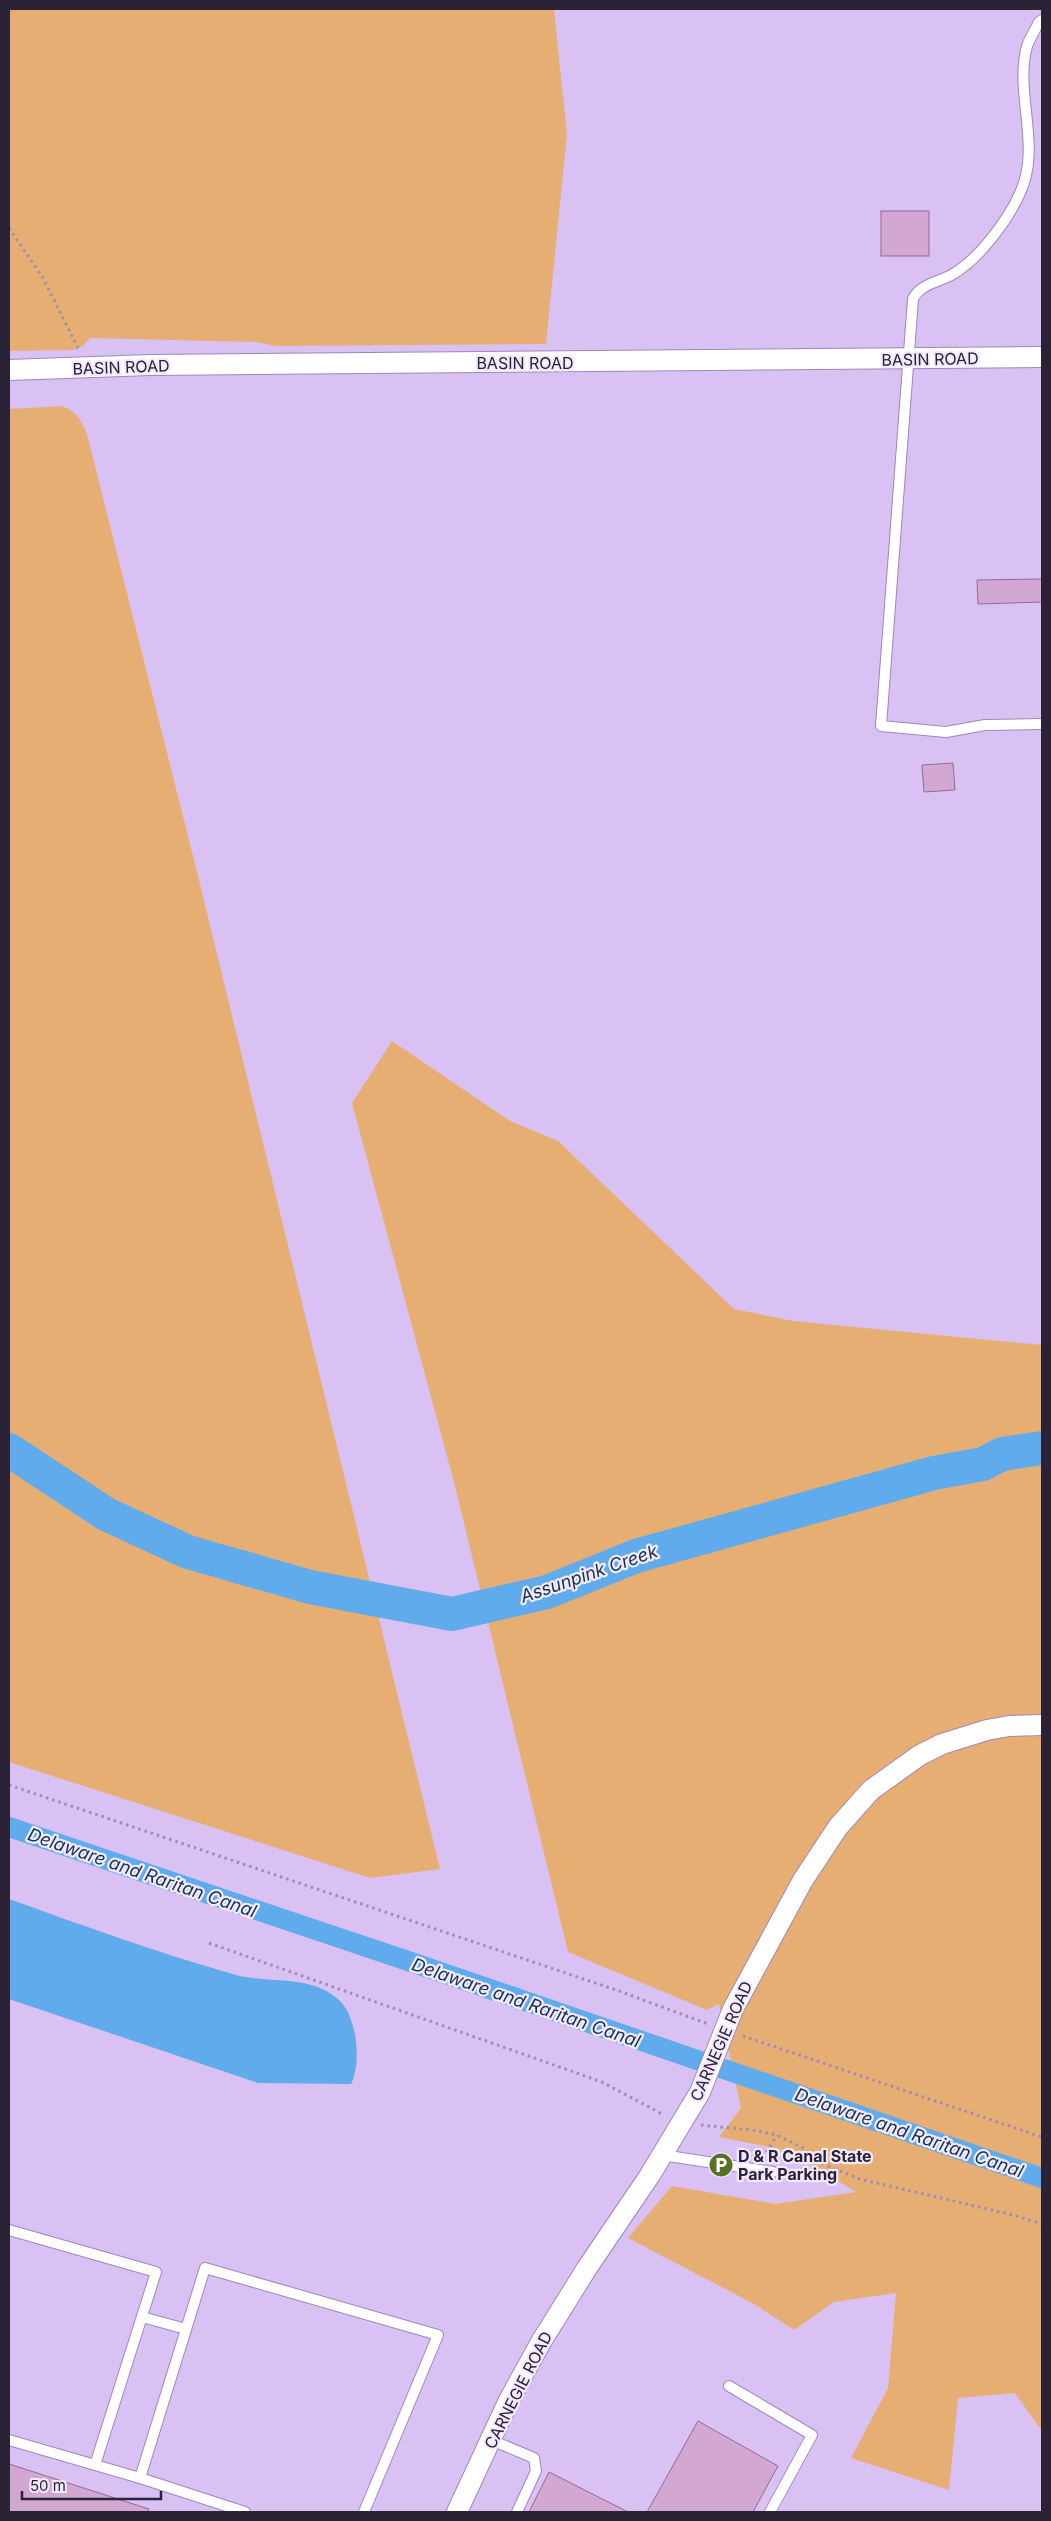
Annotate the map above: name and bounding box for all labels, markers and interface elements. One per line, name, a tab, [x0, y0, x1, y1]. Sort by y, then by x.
street label: BASIN ROAD	[881, 348, 979, 370]
street label: BASIN ROAD	[476, 353, 574, 373]
street label: BASIN ROAD	[72, 355, 170, 379]
water label: Assunpink Creek	[516, 1540, 661, 1607]
water label: Delaware and Raritan Canal	[25, 1823, 260, 1922]
water label: Delaware and Raritan Canal	[409, 1953, 644, 2052]
street label: CARNEGIE ROAD	[686, 1978, 756, 2104]
water label: Delaware and Raritan Canal	[792, 2083, 1027, 2182]
place label: D & R Canal State Park Parking	[738, 2146, 872, 2184]
parking icon: D & R Canal State Park Parking	[708, 2152, 734, 2178]
street label: CARNEGIE ROAD	[480, 2328, 556, 2452]
scale bar	[22, 2468, 161, 2500]
text: 50 m	[30, 2476, 66, 2495]

